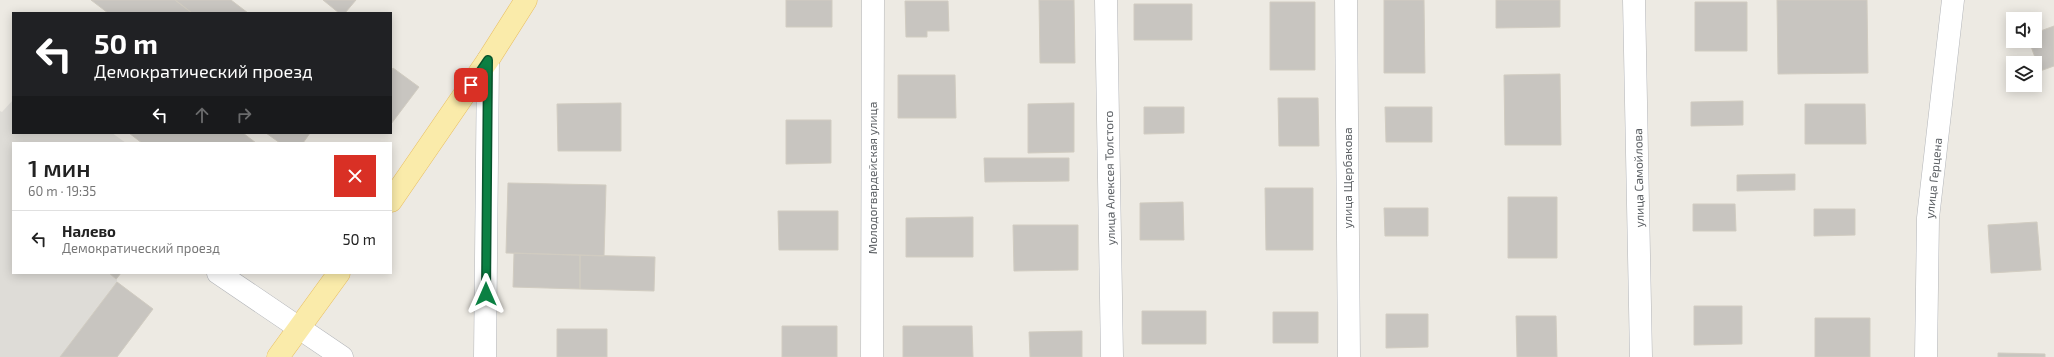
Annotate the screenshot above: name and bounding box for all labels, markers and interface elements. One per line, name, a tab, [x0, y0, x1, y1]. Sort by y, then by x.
map controls	[2006, 12, 2042, 92]
button: sound	[2006, 12, 2042, 48]
text: 50 m	[94, 26, 158, 60]
icon: left	[28, 28, 80, 80]
button: layers	[2006, 56, 2042, 92]
text: Демократический проезд	[94, 60, 313, 82]
pin	[454, 68, 488, 102]
icon: arrive	[460, 74, 482, 96]
street label: Молодогвардейская улица	[865, 102, 880, 254]
icon: left	[149, 104, 171, 126]
icon: ahead	[191, 104, 213, 126]
icon: right	[233, 104, 255, 126]
street label: улица Алексея Толстого	[1101, 110, 1118, 245]
street label: улица Щербакова	[1340, 127, 1355, 229]
street label: улица Самойлова	[1630, 128, 1647, 228]
street label: улица Герцена	[1922, 137, 1945, 219]
text: 1 мин	[28, 153, 90, 182]
button: close	[334, 155, 376, 197]
text: 60 m · 19:35	[28, 183, 96, 199]
text: Налево	[62, 222, 116, 240]
icon: left	[28, 228, 50, 250]
text: 50 m	[342, 230, 376, 248]
text: Демократический проезд	[62, 240, 220, 256]
position arrow	[465, 273, 507, 315]

